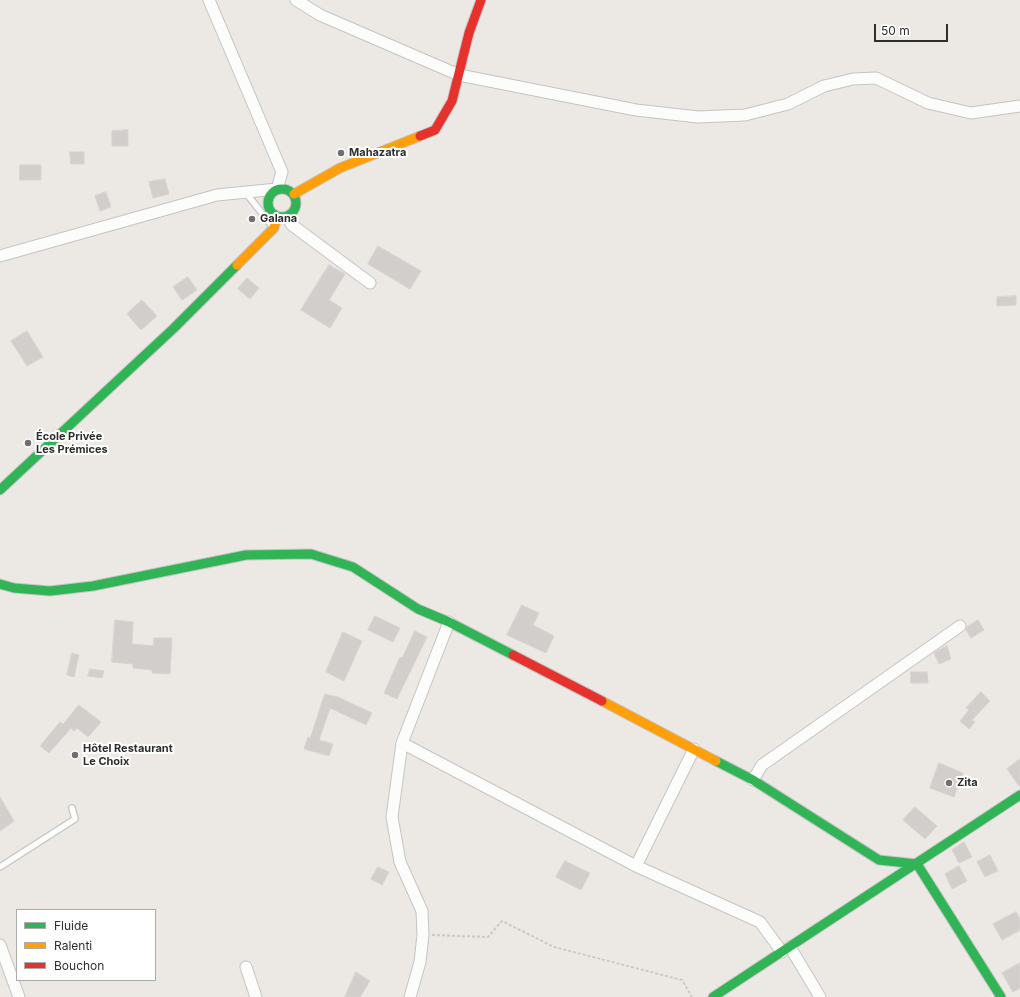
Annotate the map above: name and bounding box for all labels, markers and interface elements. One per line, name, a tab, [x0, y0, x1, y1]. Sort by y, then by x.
scale bar	[876, 16, 950, 42]
text: 50 m	[881, 23, 910, 38]
place label: Mahazatra	[349, 146, 406, 160]
marker: Mahazatra	[336, 148, 346, 158]
place label: Galana	[260, 212, 297, 226]
marker: Galana	[247, 214, 257, 224]
place label: École Privée Les Prémices	[36, 430, 108, 456]
marker: École Privée Les Prémices	[23, 438, 33, 448]
place label: Hôtel Restaurant Le Choix	[83, 742, 173, 768]
marker: Hôtel Restaurant Le Choix	[70, 750, 80, 760]
place label: Zita	[957, 776, 978, 790]
marker: Zita	[944, 778, 954, 788]
legend	[16, 909, 156, 981]
text: Fluide	[54, 918, 88, 933]
text: Ralenti	[54, 938, 92, 953]
text: Bouchon	[54, 958, 104, 973]

